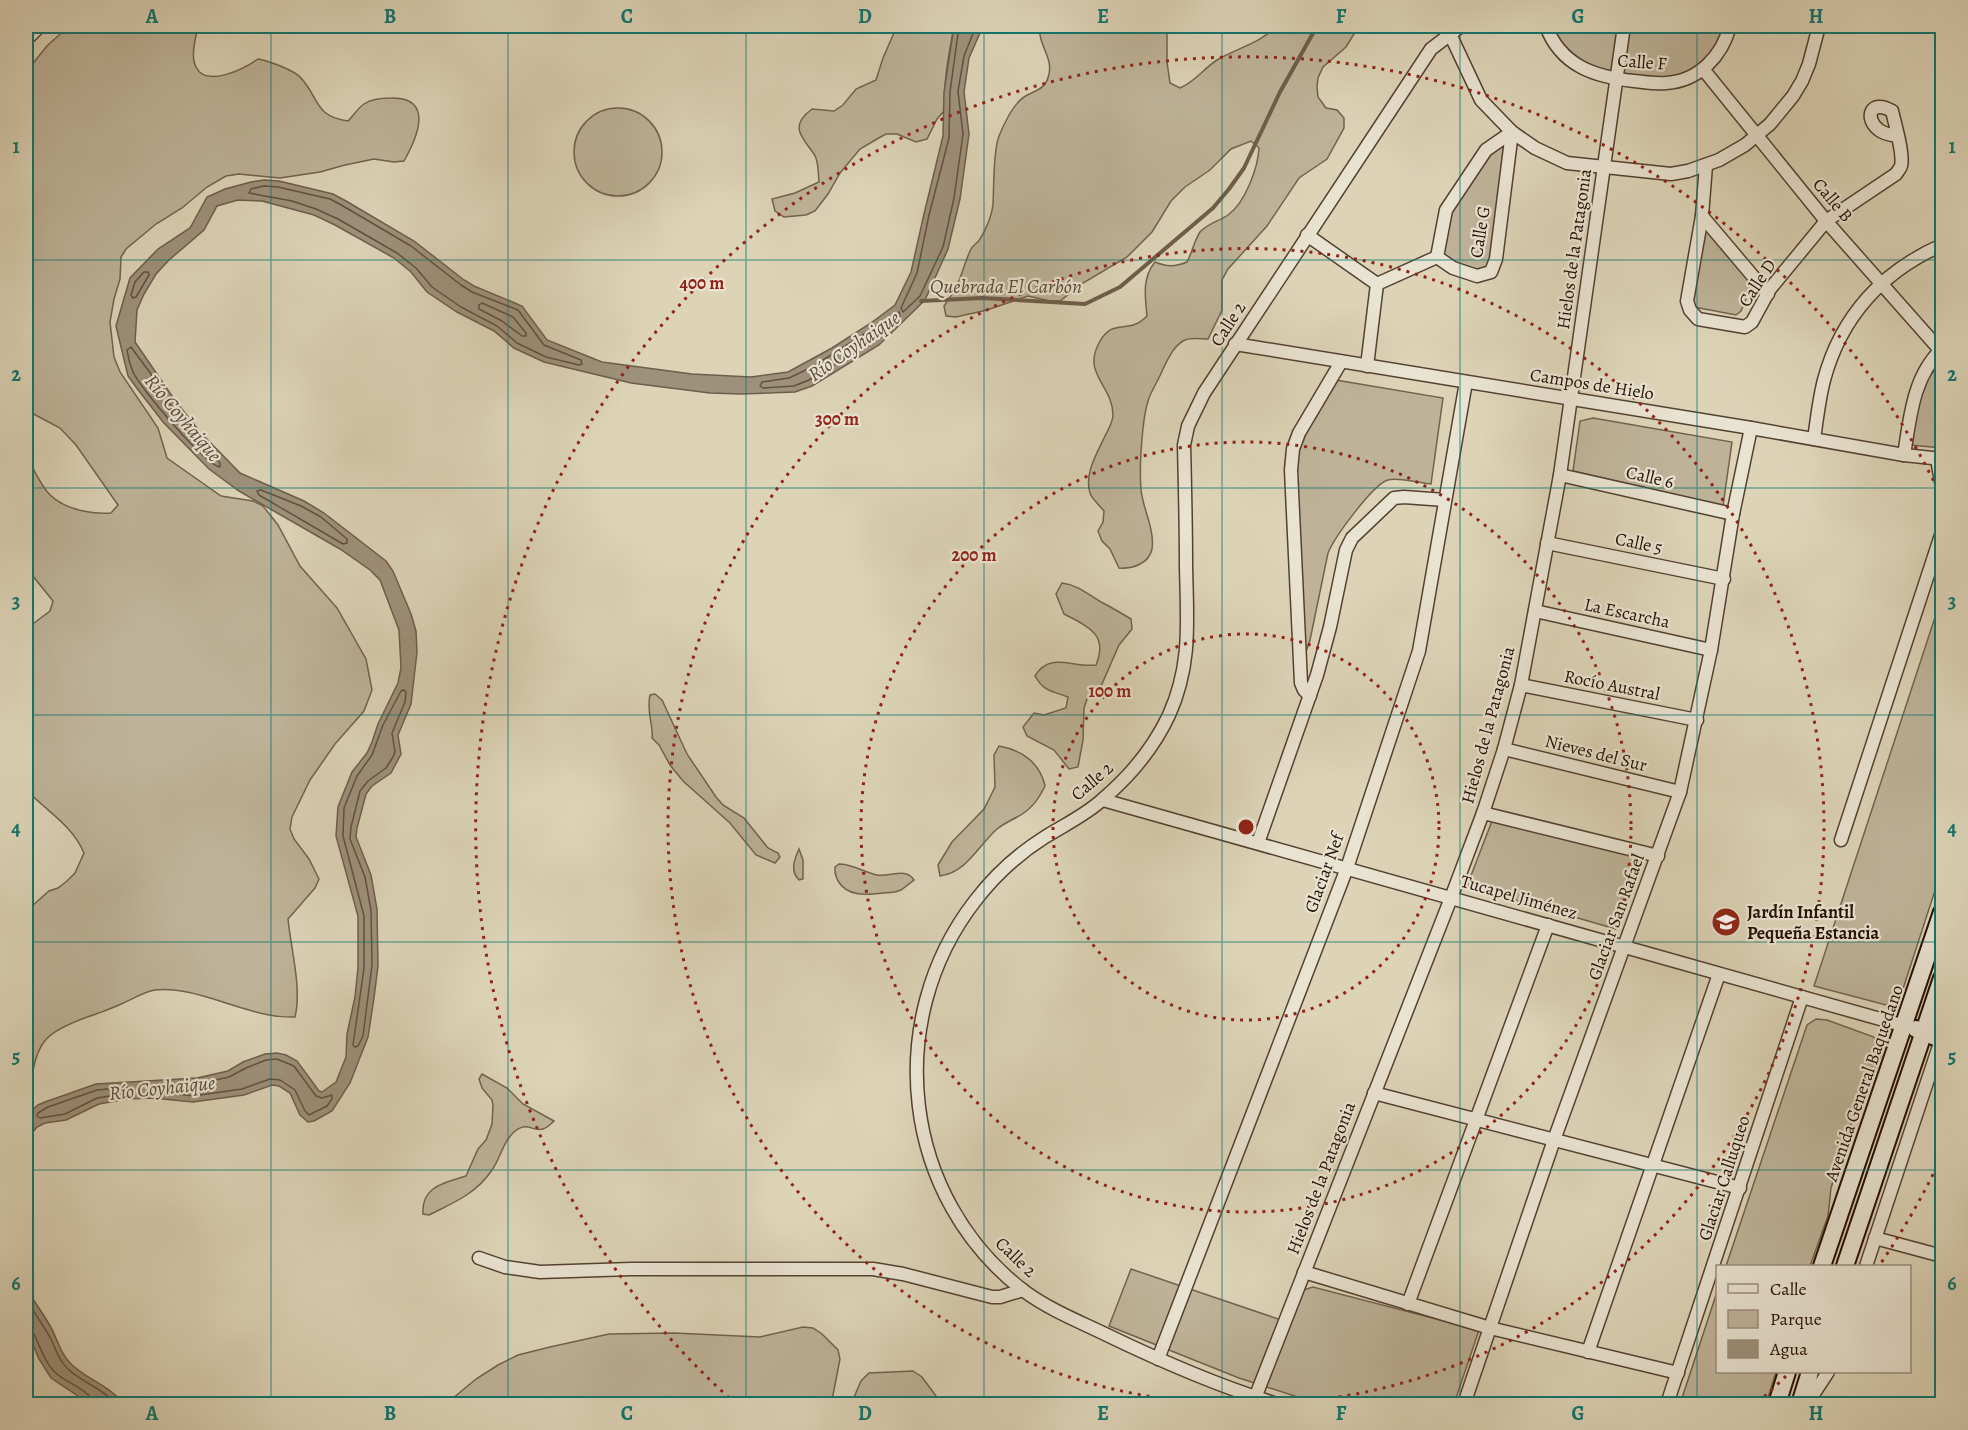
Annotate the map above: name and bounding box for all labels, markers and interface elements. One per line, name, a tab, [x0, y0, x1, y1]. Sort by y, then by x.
text: A	[145, 3, 159, 30]
text: B	[384, 3, 396, 30]
text: C	[621, 3, 633, 30]
text: D	[858, 3, 872, 30]
text: E	[1097, 3, 1109, 30]
text: F	[1336, 3, 1347, 30]
text: G	[1571, 3, 1585, 30]
text: H	[1809, 3, 1824, 30]
street label: Calle F	[1617, 48, 1667, 76]
text: 1	[12, 133, 20, 160]
text: 1	[1948, 133, 1956, 160]
street label: Hielos de la Patagonia	[1551, 167, 1597, 331]
street label: Calle B	[1807, 173, 1859, 227]
street label: Calle G	[1464, 204, 1496, 260]
street label: Calle D	[1733, 254, 1781, 312]
text: 400 m	[680, 271, 724, 295]
water label: Quebrada El Carbón	[930, 273, 1082, 300]
street label: Calle 2	[1205, 297, 1252, 351]
water label: Río Coyhaique	[803, 304, 905, 388]
text: 2	[11, 361, 21, 388]
text: 2	[1947, 361, 1957, 388]
street label: Campos de Hielo	[1528, 362, 1656, 406]
water label: Río Coyhaique	[138, 369, 228, 467]
text: 300 m	[815, 407, 859, 431]
street label: Calle 6	[1624, 460, 1676, 494]
street label: Calle 5	[1613, 526, 1665, 560]
text: 200 m	[951, 543, 997, 567]
text: 3	[12, 588, 20, 615]
text: 3	[1948, 588, 1956, 615]
street label: La Escarcha	[1582, 592, 1673, 634]
street label: Hielos de la Patagonia	[1455, 643, 1521, 806]
street label: Rocío Austral	[1562, 664, 1663, 706]
text: 100 m	[1089, 679, 1131, 703]
street label: Nieves del Sur	[1542, 729, 1650, 777]
street label: Calle 2	[1066, 756, 1119, 806]
text: 4	[11, 815, 21, 842]
text: 4	[1947, 815, 1957, 842]
centre of rings	[1236, 817, 1256, 837]
street label: Glaciar Nef	[1299, 827, 1350, 916]
street label: Glaciar San Rafael	[1582, 850, 1650, 983]
street label: Tucapel Jiménez	[1458, 869, 1580, 925]
place label: Jardín Infantil Pequeña Estancia	[1747, 900, 1879, 945]
school or university icon: Jardín Infantil Pequeña Estancia	[1710, 906, 1742, 938]
street label: Avenida General Baquedano	[1819, 982, 1909, 1185]
text: 5	[12, 1043, 20, 1070]
text: 5	[1948, 1043, 1956, 1070]
water label: Río Coyhaique	[108, 1069, 216, 1107]
street label: Hielos de la Patagonia	[1281, 1098, 1361, 1258]
street label: Glaciar Calluqueo	[1692, 1112, 1756, 1244]
street label: Calle 2	[990, 1231, 1042, 1283]
legend	[1716, 1265, 1911, 1373]
text: 6	[11, 1270, 21, 1297]
text: 6	[1947, 1270, 1957, 1297]
text: Calle	[1770, 1277, 1807, 1301]
text: Parque	[1770, 1307, 1822, 1331]
text: Agua	[1769, 1337, 1808, 1361]
text: A	[145, 1400, 159, 1427]
text: B	[384, 1400, 396, 1427]
text: C	[621, 1400, 633, 1427]
text: D	[858, 1400, 872, 1427]
text: E	[1097, 1400, 1109, 1427]
text: F	[1336, 1400, 1347, 1427]
text: G	[1571, 1400, 1585, 1427]
text: H	[1809, 1400, 1824, 1427]

